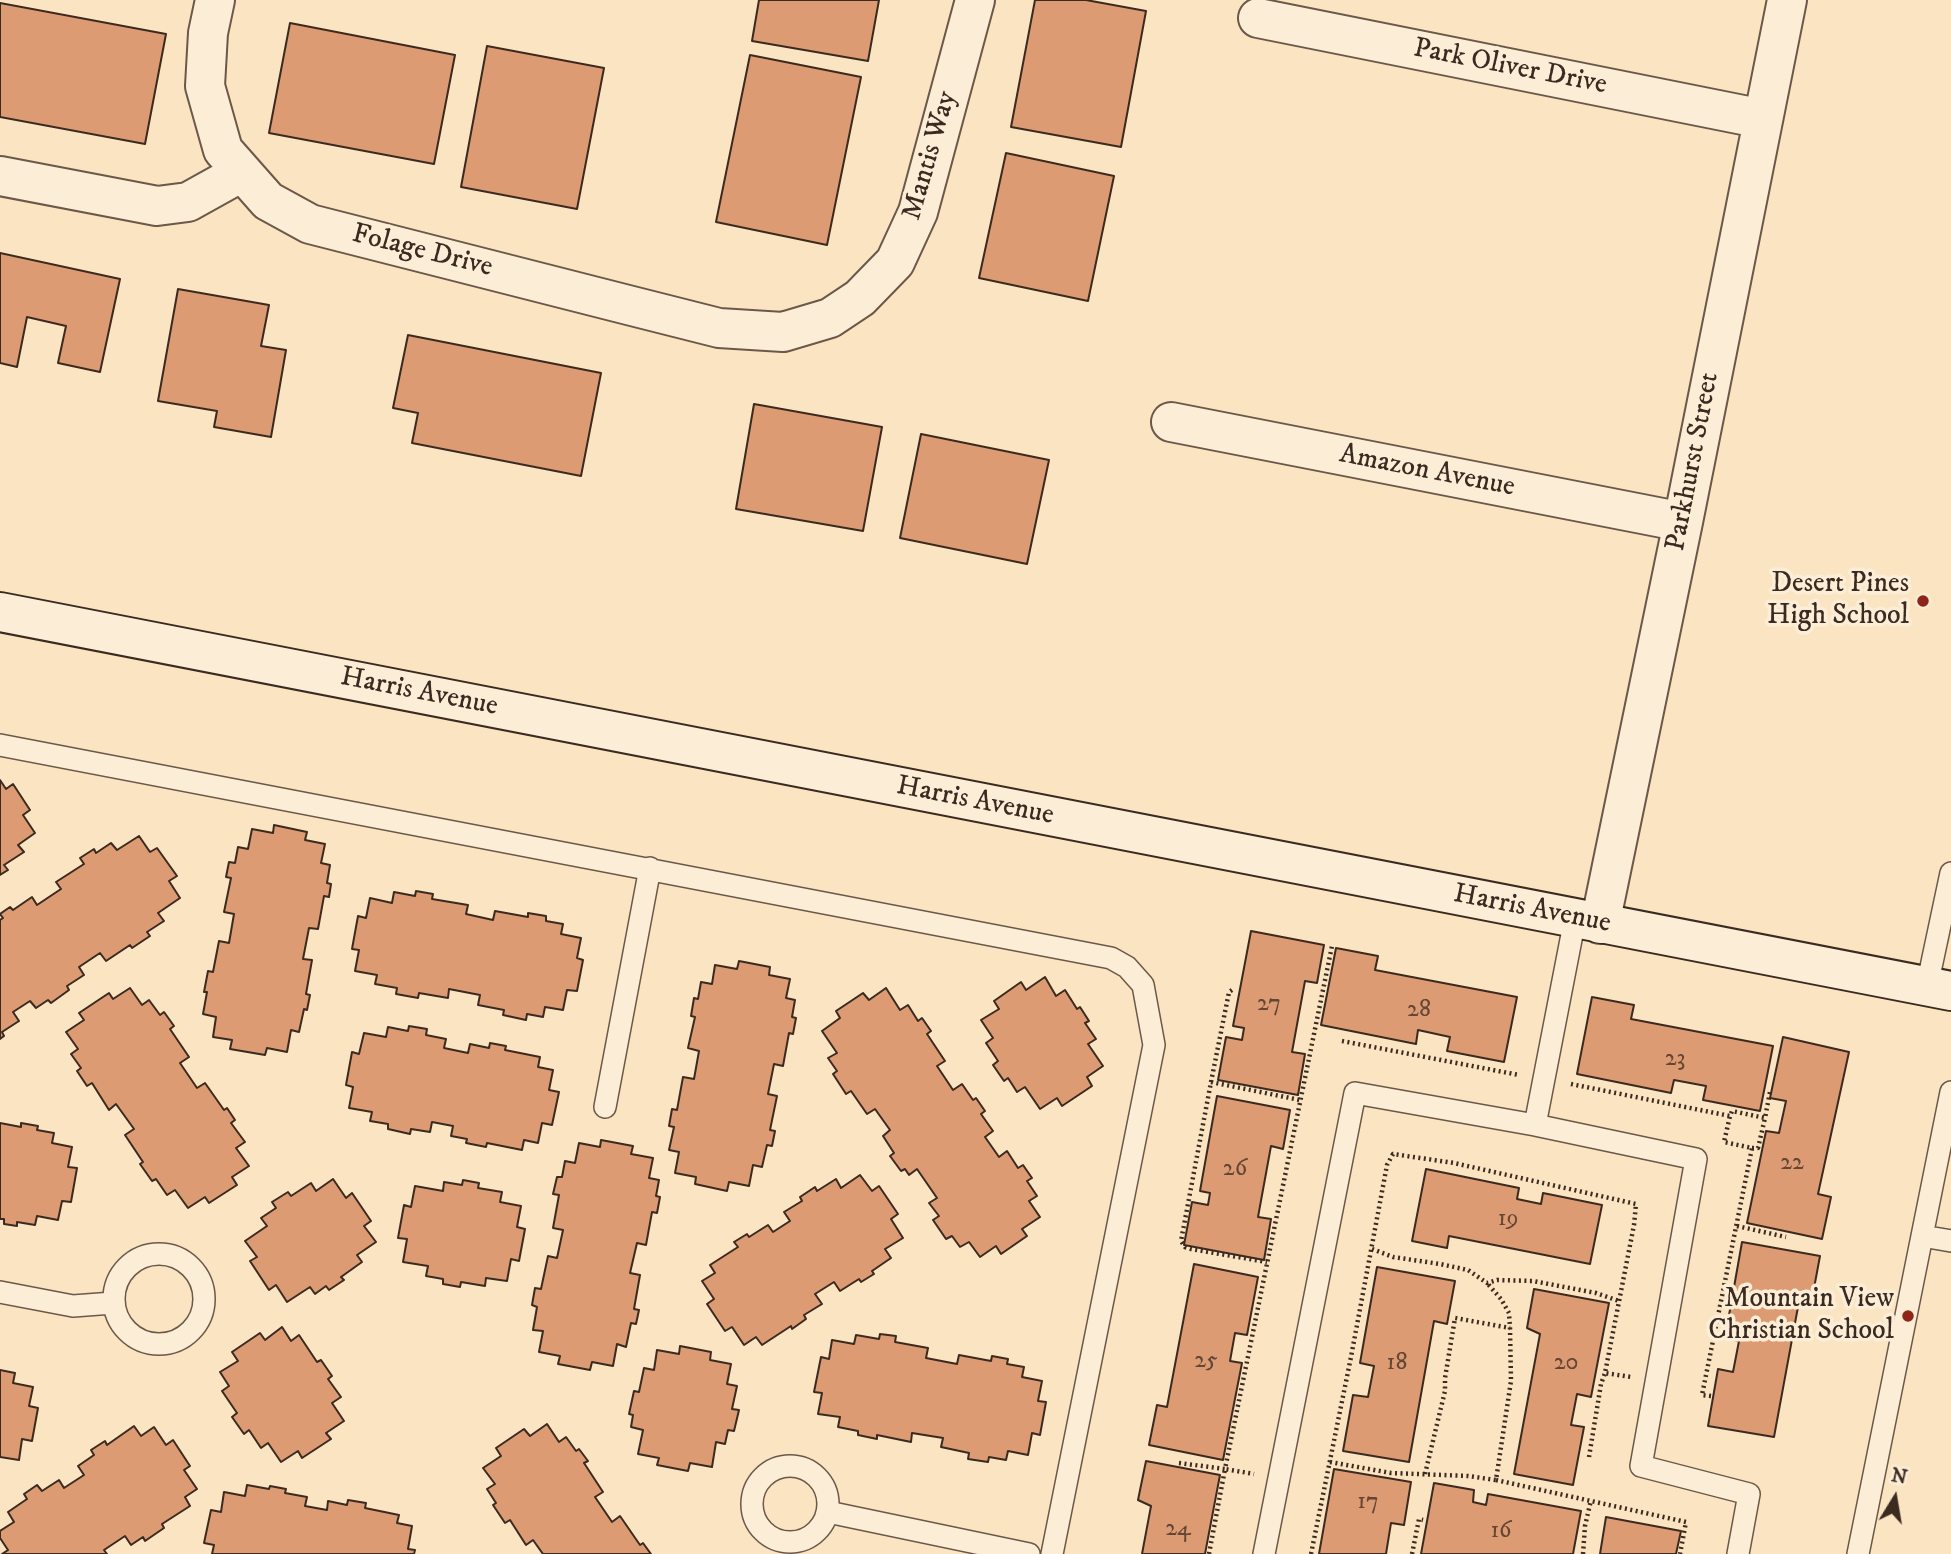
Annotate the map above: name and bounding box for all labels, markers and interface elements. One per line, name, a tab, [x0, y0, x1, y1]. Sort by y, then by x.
street label: Park Oliver Drive	[1411, 33, 1609, 103]
street label: Mantis Way	[897, 88, 965, 224]
street label: Folage Drive	[348, 218, 496, 286]
street label: Parkhurst Street	[1660, 370, 1728, 554]
street label: Amazon Avenue	[1336, 439, 1518, 505]
place label: Desert Pines High School	[1767, 568, 1909, 634]
marker: Desert Pines High School	[1915, 593, 1931, 609]
street label: Harris Avenue	[337, 661, 501, 725]
street label: Harris Avenue	[893, 770, 1057, 834]
street label: Harris Avenue	[1450, 878, 1614, 942]
house number: 27	[1257, 991, 1281, 1019]
house number: 28	[1407, 997, 1431, 1025]
house number: 23	[1665, 1046, 1685, 1074]
house number: 22	[1780, 1150, 1804, 1178]
house number: 26	[1223, 1156, 1247, 1184]
house number: 19	[1498, 1206, 1518, 1234]
place label: Mountain View Christian School	[1708, 1283, 1894, 1349]
marker: Mountain View Christian School	[1900, 1308, 1916, 1324]
house number: 25	[1194, 1348, 1218, 1376]
house number: 18	[1387, 1350, 1407, 1378]
house number: 20	[1554, 1350, 1578, 1378]
north arrow	[1860, 1463, 1930, 1533]
text: N	[1889, 1464, 1909, 1490]
house number: 17	[1357, 1489, 1379, 1517]
house number: 24	[1165, 1516, 1191, 1544]
house number: 16	[1490, 1518, 1512, 1546]

